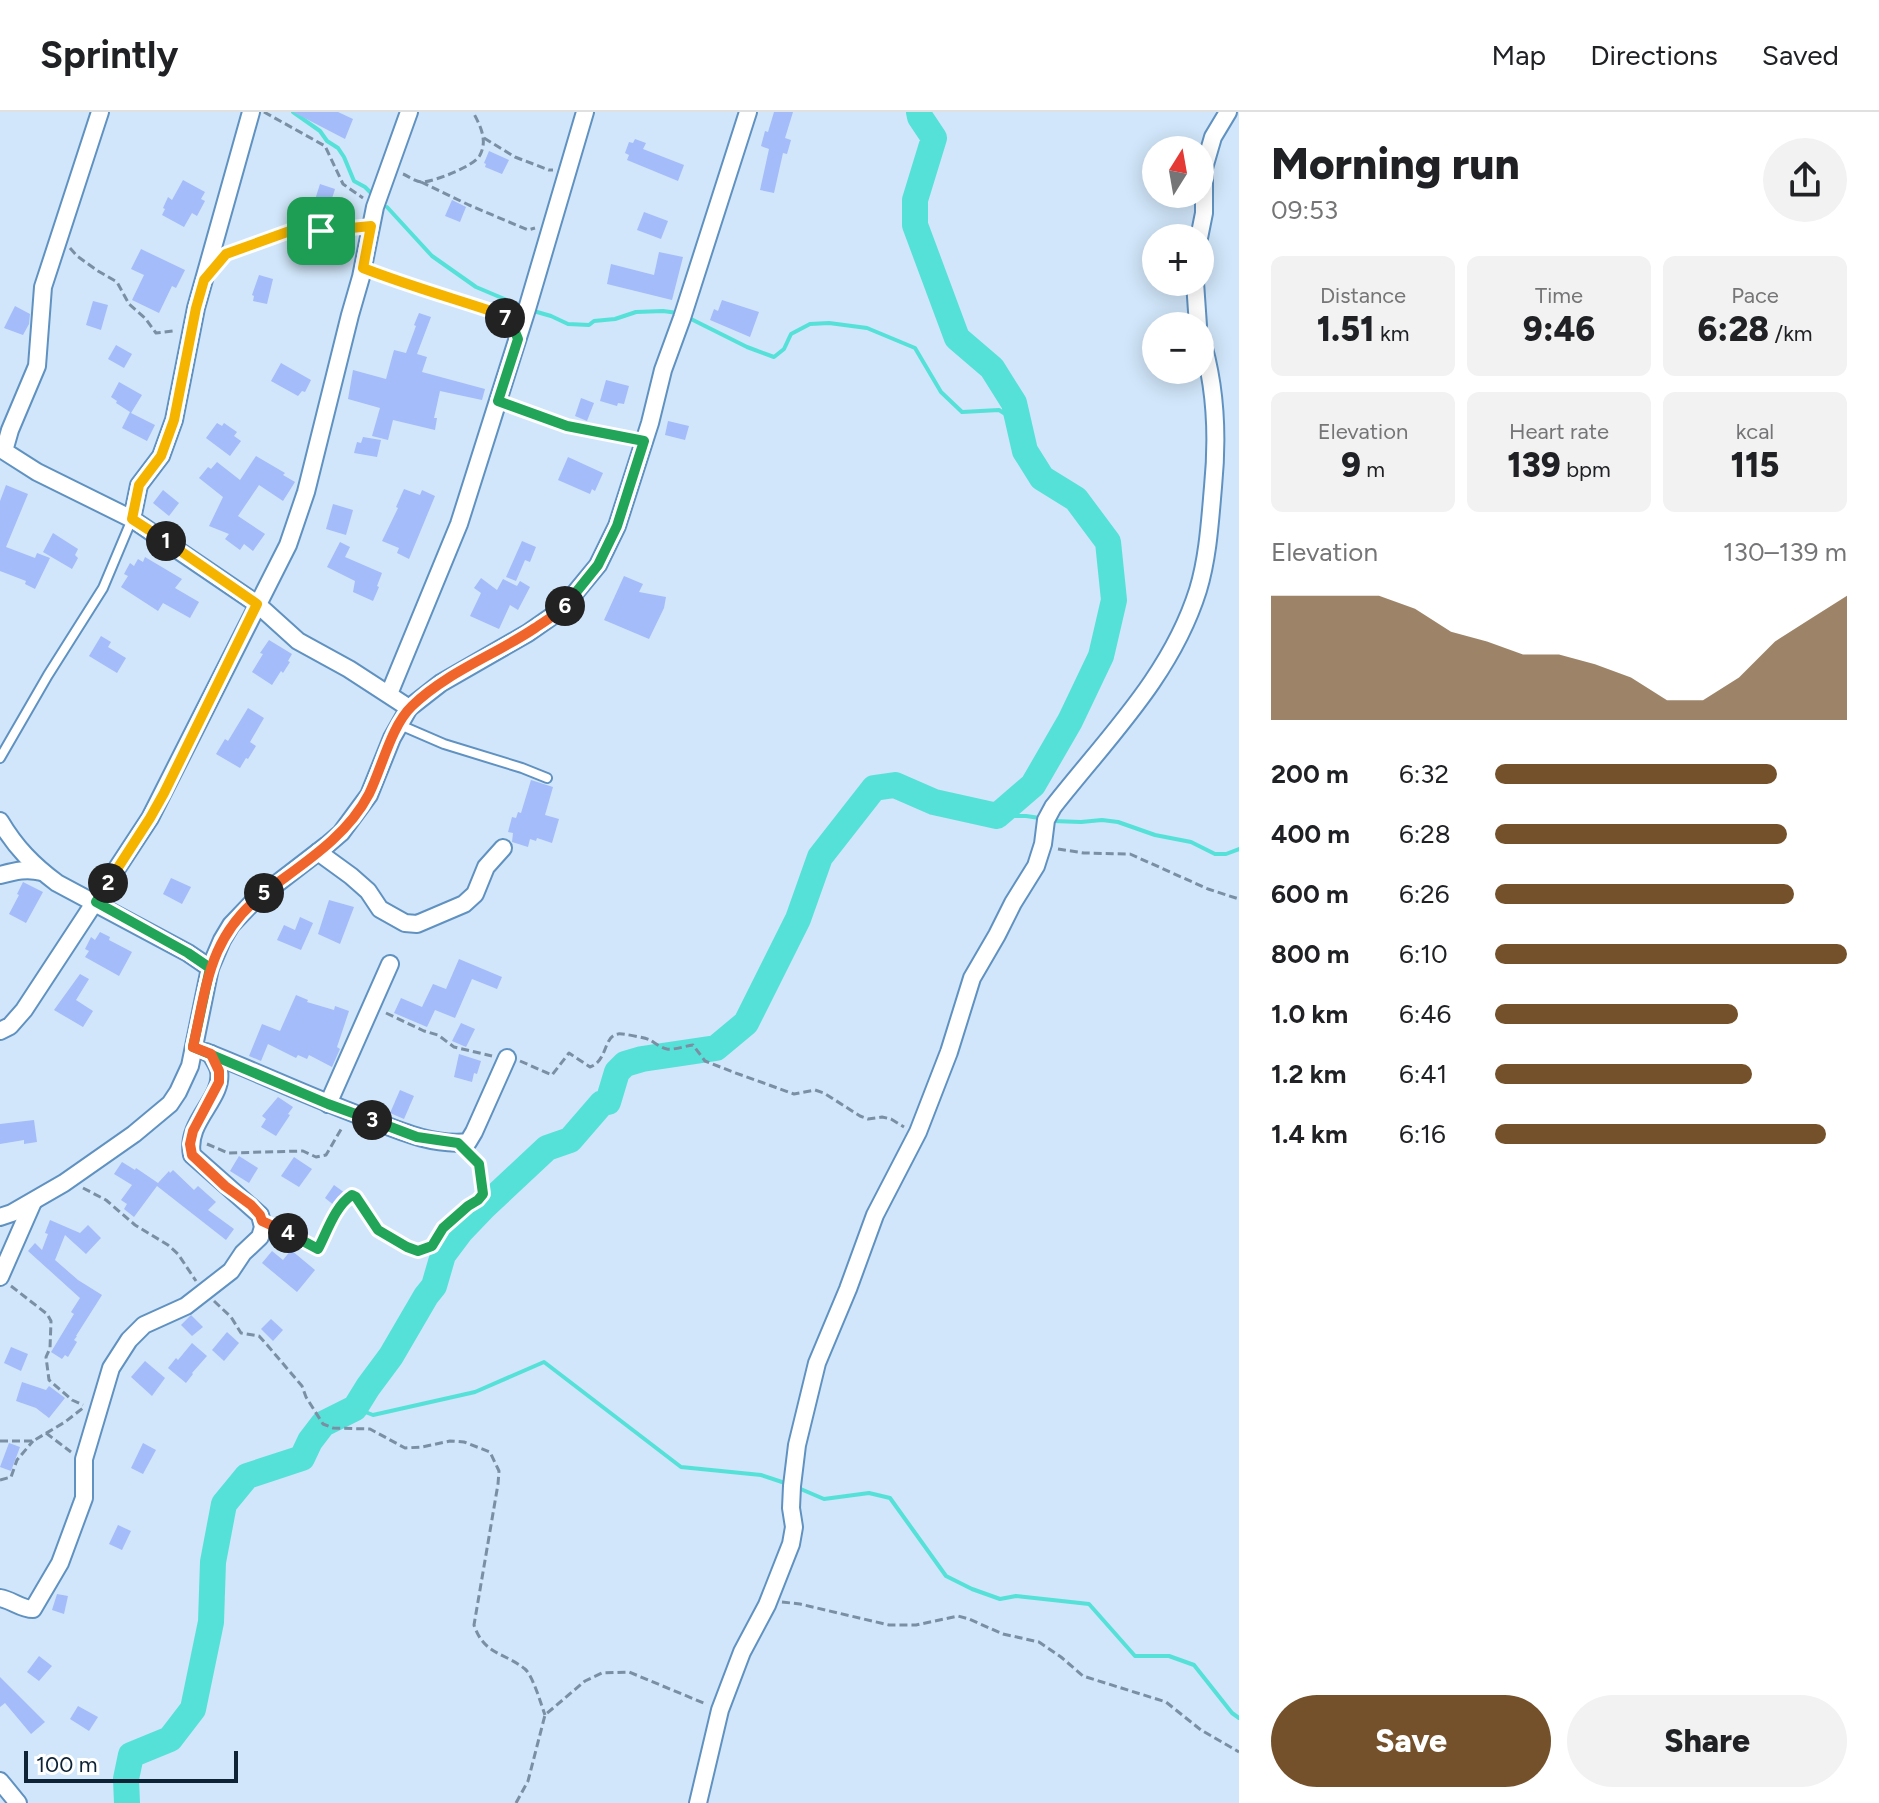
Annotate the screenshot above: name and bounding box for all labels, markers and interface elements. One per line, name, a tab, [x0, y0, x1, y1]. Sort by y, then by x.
text: Sprintly	[40, 32, 178, 78]
text: Map	[1492, 38, 1546, 72]
text: Directions	[1590, 38, 1718, 72]
text: Saved	[1762, 38, 1839, 72]
north arrow	[1142, 136, 1214, 208]
map controls	[1142, 136, 1214, 384]
text: Morning run	[1271, 137, 1520, 190]
button: share	[1763, 138, 1847, 222]
text: 09:53	[1271, 194, 1338, 226]
pin	[287, 197, 355, 265]
icon: arrive	[299, 209, 343, 253]
button: +	[1142, 224, 1214, 296]
text: Distance	[1320, 282, 1406, 309]
text: Time	[1535, 282, 1583, 309]
text: Pace	[1731, 282, 1779, 309]
pin: 7	[485, 298, 525, 338]
text: 7	[499, 304, 511, 331]
text: 1.51	[1317, 309, 1375, 350]
text: 9:46	[1523, 309, 1595, 350]
text: 6:28	[1697, 309, 1769, 350]
button: −	[1142, 312, 1214, 384]
text: km	[1375, 320, 1409, 347]
text: /km	[1769, 320, 1813, 347]
text: Elevation	[1318, 418, 1408, 445]
text: Heart rate	[1509, 418, 1609, 445]
text: kcal	[1736, 418, 1774, 445]
text: 9	[1341, 445, 1361, 486]
text: 139	[1507, 445, 1561, 486]
text: 115	[1731, 445, 1779, 486]
text: m	[1361, 456, 1385, 483]
text: bpm	[1561, 456, 1611, 483]
pin: 1	[146, 521, 186, 561]
text: 1	[161, 527, 171, 554]
text: Elevation	[1271, 536, 1378, 568]
text: 130–139 m	[1723, 536, 1847, 568]
pin: 6	[545, 586, 585, 626]
text: 6	[559, 592, 571, 619]
text: 200 m	[1271, 758, 1349, 790]
text: 6:32	[1399, 758, 1449, 790]
text: 400 m	[1271, 818, 1350, 850]
text: 6:28	[1399, 818, 1451, 850]
pin: 2	[88, 863, 128, 903]
text: 2	[102, 869, 114, 896]
pin: 5	[244, 873, 284, 913]
text: 600 m	[1271, 878, 1349, 910]
text: 6:26	[1399, 878, 1450, 910]
text: 5	[258, 879, 270, 906]
text: 800 m	[1271, 938, 1349, 970]
text: 6:10	[1399, 938, 1448, 970]
text: 1.0 km	[1271, 998, 1348, 1030]
text: 6:46	[1399, 998, 1451, 1030]
text: 1.2 km	[1271, 1058, 1346, 1090]
text: 6:41	[1399, 1058, 1447, 1090]
pin: 3	[352, 1100, 392, 1140]
text: 3	[366, 1106, 378, 1133]
text: 1.4 km	[1271, 1118, 1348, 1150]
text: 6:16	[1399, 1118, 1446, 1150]
pin: 4	[268, 1213, 308, 1253]
text: 4	[281, 1219, 295, 1246]
button: Save	[1271, 1695, 1551, 1787]
button: Share	[1567, 1695, 1847, 1787]
scale bar	[24, 1747, 238, 1783]
text: 100 m	[36, 1751, 97, 1778]

